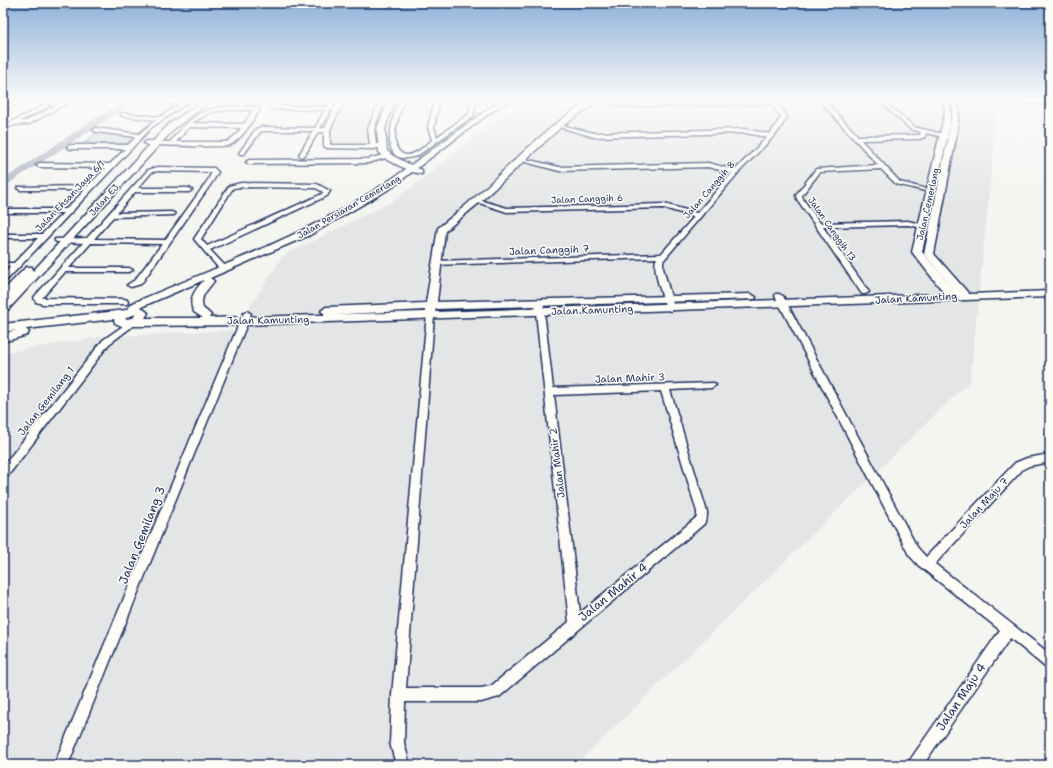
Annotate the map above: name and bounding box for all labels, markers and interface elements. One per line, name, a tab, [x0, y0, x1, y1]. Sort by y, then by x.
street label: Jalan Ehsan Jaya 6/1	[33, 158, 107, 234]
street label: Jalan Canggih 8	[681, 159, 737, 221]
street label: Jalan Cemerlang	[914, 166, 942, 241]
street label: Jalan Persiaran Cemerlang	[295, 172, 403, 242]
street label: Jalan EJ	[87, 182, 121, 218]
street label: Jalan Canggih 6	[551, 192, 623, 206]
street label: Jalan Canggih 13	[805, 195, 859, 263]
street label: Jalan Canggih 7	[509, 242, 589, 258]
street label: Jalan Kamunting	[874, 289, 958, 307]
street label: Jalan Kamunting	[551, 302, 633, 318]
street label: Jalan Kamunting	[227, 313, 309, 327]
street label: Jalan Gemilang 1	[15, 364, 77, 438]
street label: Jalan Mahir 3	[595, 370, 665, 386]
street label: Jalan Mahir 2	[546, 427, 568, 499]
street label: Jalan Maju 7	[957, 475, 1011, 531]
street label: Jalan Gemilang 3	[115, 484, 169, 586]
street label: Jalan Mahir 4	[575, 559, 651, 625]
street label: Jalan Maju 4	[932, 660, 990, 734]

